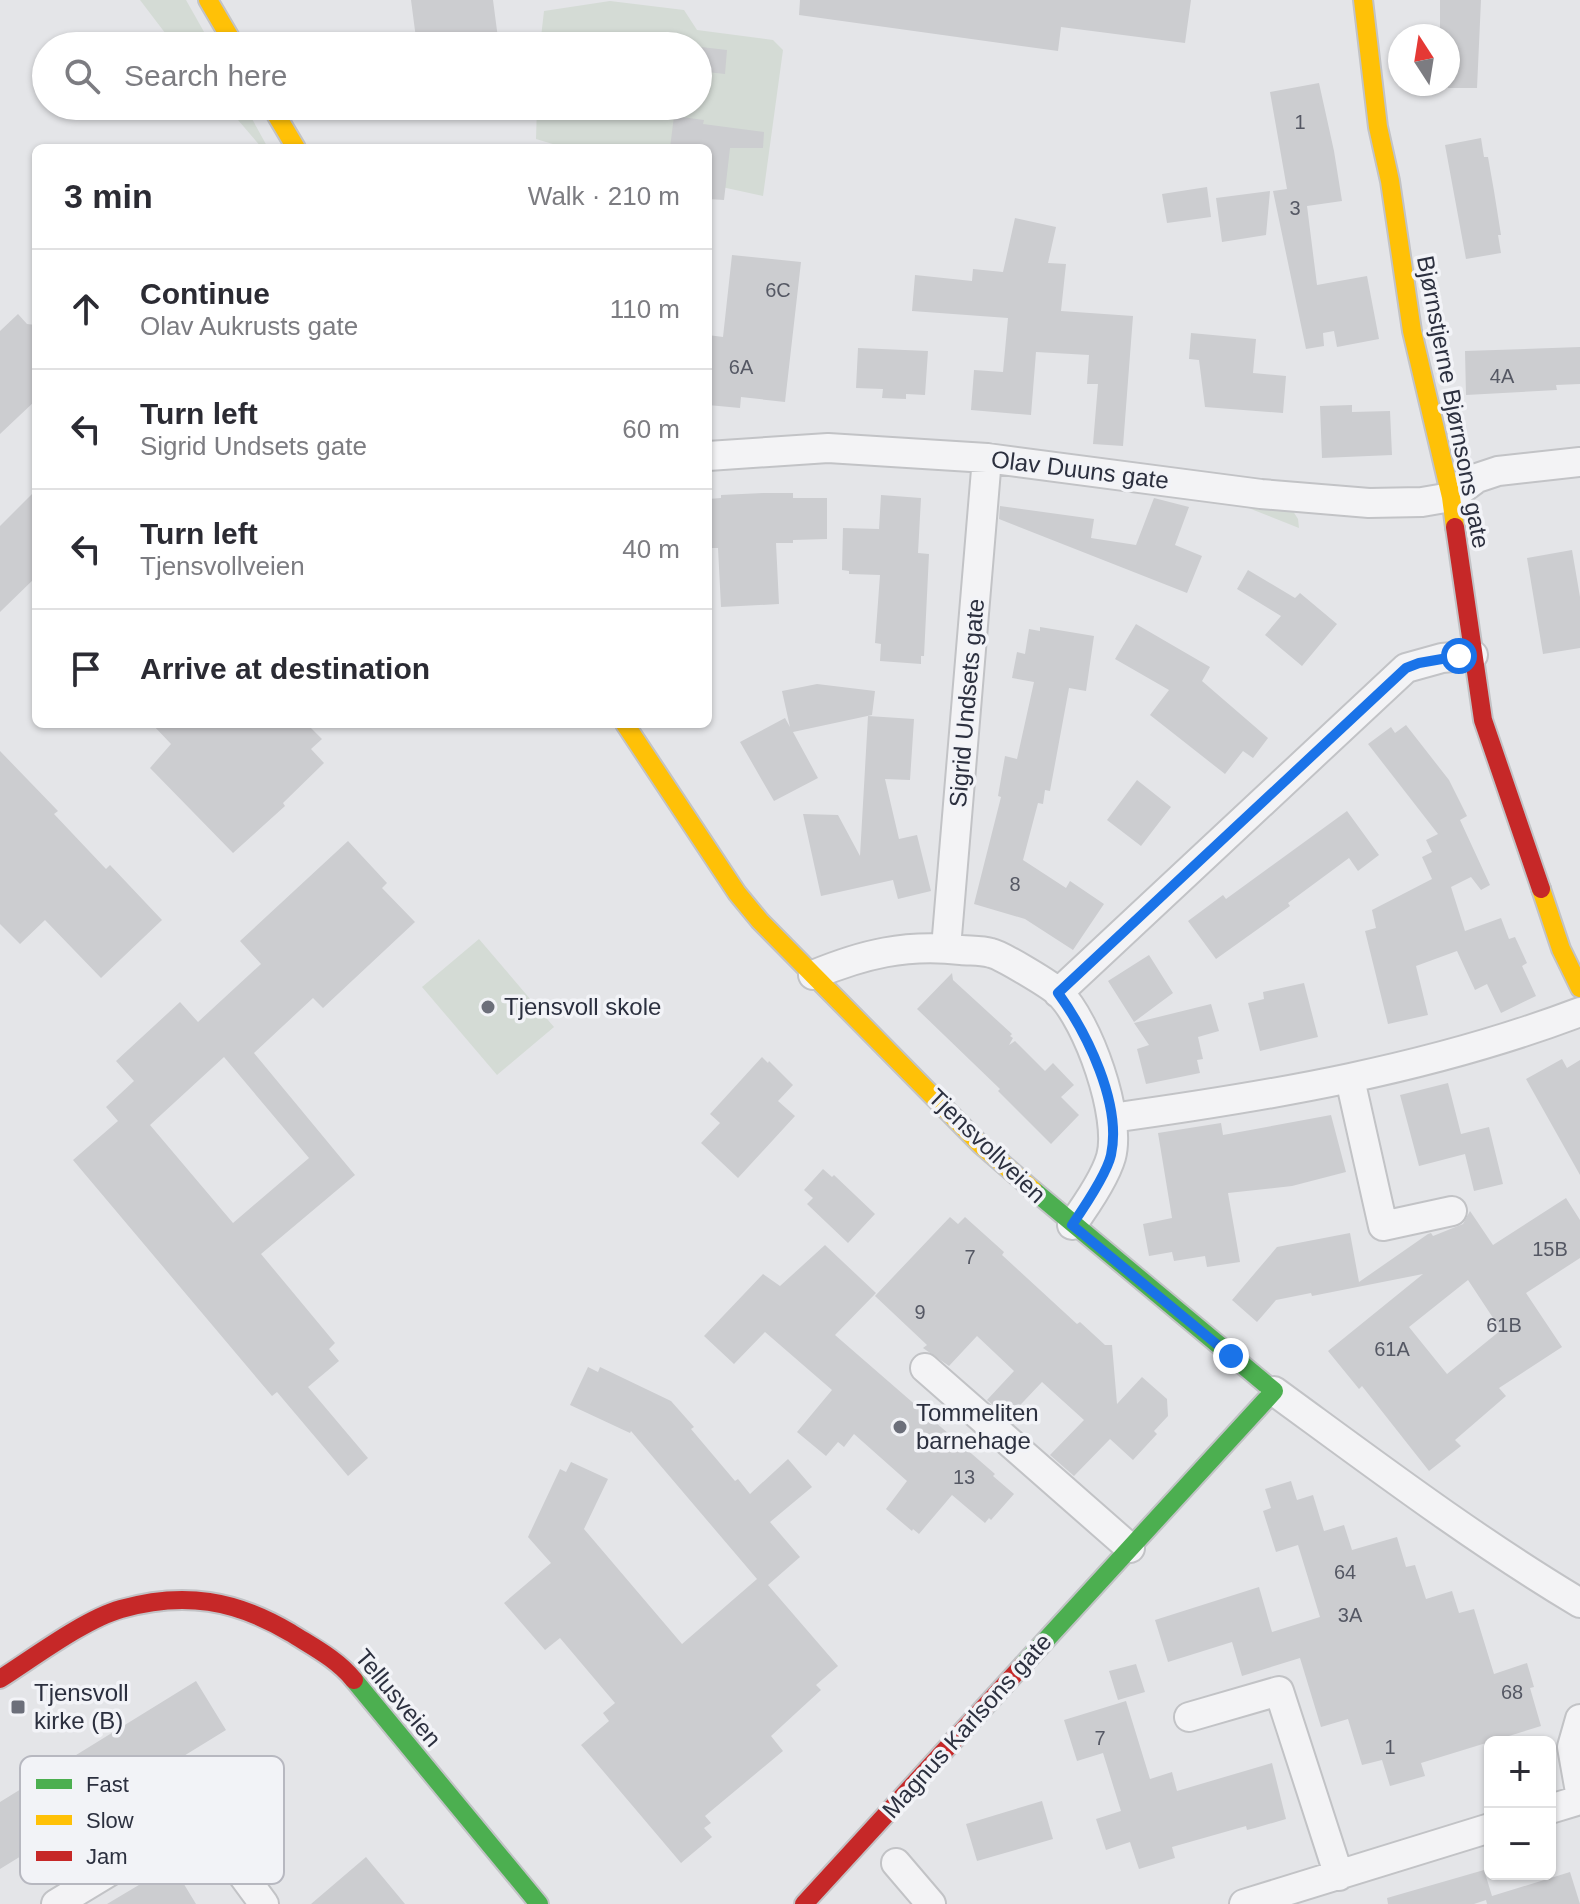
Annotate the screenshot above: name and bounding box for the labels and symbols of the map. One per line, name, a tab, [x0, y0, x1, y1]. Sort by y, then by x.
north arrow	[1388, 24, 1460, 96]
house number: 1	[1294, 111, 1306, 133]
house number: 3	[1289, 197, 1301, 219]
street label: Bjørnstjerne Bjørnsons gate	[1412, 253, 1495, 550]
house number: 6C	[765, 279, 791, 301]
house number: 6A	[729, 356, 754, 378]
house number: 4A	[1490, 365, 1515, 387]
street label: Olav Duuns gate	[990, 445, 1170, 494]
street label: Sigrid Undsets gate	[944, 597, 989, 808]
route start	[1441, 638, 1477, 674]
house number: 8	[1009, 873, 1021, 895]
place label: Tjensvoll skole	[504, 993, 661, 1020]
marker: Tjensvoll skole	[479, 998, 497, 1016]
street label: Tjensvollveien	[923, 1083, 1051, 1208]
house number: 15B	[1532, 1238, 1568, 1260]
house number: 7	[964, 1246, 976, 1268]
house number: 9	[914, 1301, 926, 1323]
house number: 61B	[1486, 1314, 1522, 1336]
route end	[1213, 1338, 1249, 1374]
house number: 61A	[1374, 1338, 1410, 1360]
place label: Tommeliten barnehage	[916, 1399, 1039, 1454]
marker: Tommeliten barnehage	[891, 1418, 909, 1436]
house number: 13	[953, 1466, 975, 1488]
house number: 64	[1334, 1561, 1356, 1583]
house number: 3A	[1338, 1604, 1363, 1626]
street label: Magnus Karlsons gate	[877, 1628, 1057, 1823]
street label: Tellusveien	[350, 1644, 447, 1752]
place label: Tjensvoll kirke (B)	[34, 1679, 129, 1734]
house number: 68	[1501, 1681, 1523, 1703]
marker: Tjensvoll kirke (B)	[9, 1698, 27, 1716]
house number: 7	[1094, 1727, 1106, 1749]
house number: 1	[1384, 1736, 1396, 1758]
legend	[20, 1756, 284, 1884]
text: Fast	[86, 1772, 129, 1797]
text: Slow	[86, 1808, 134, 1833]
text: Jam	[86, 1844, 128, 1869]

